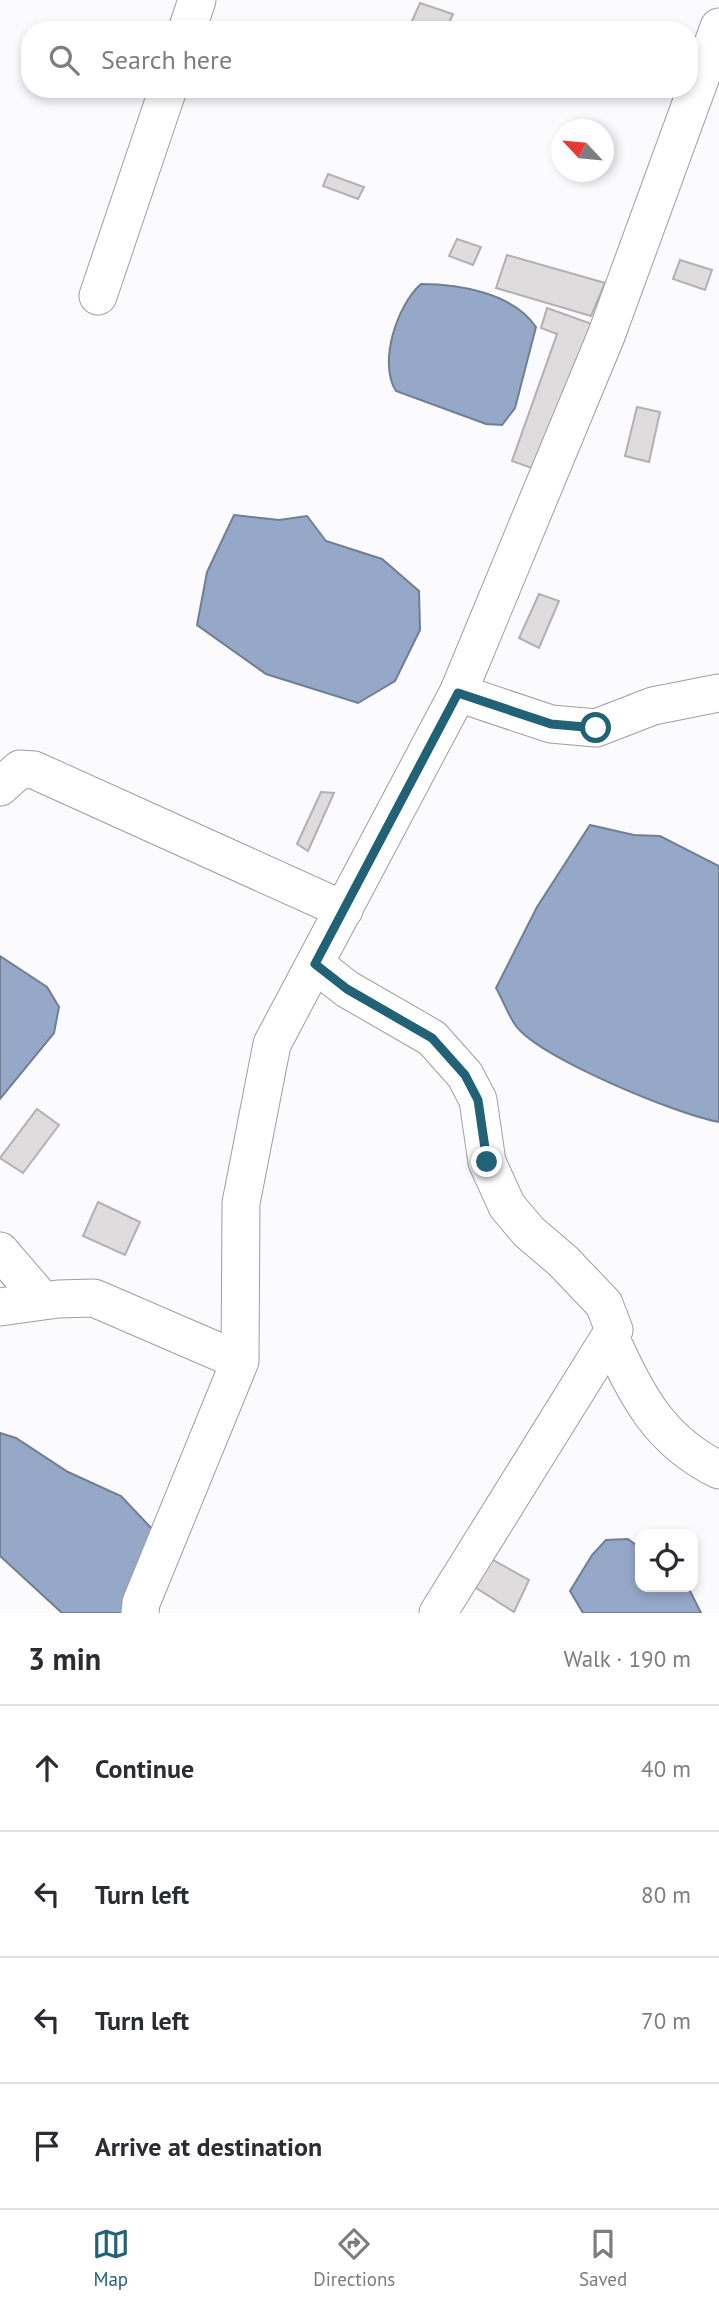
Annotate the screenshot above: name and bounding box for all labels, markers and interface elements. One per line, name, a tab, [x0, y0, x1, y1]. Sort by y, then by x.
search box	[21, 21, 698, 98]
icon: search	[45, 41, 83, 79]
text: Search here	[101, 43, 232, 76]
north arrow	[551, 119, 614, 182]
route start	[580, 712, 611, 743]
route end	[471, 1146, 502, 1177]
map controls	[635, 1529, 698, 1592]
button: locate	[635, 1529, 698, 1592]
text: 3 min	[28, 1639, 101, 1678]
text: Walk · 190 m	[564, 1644, 691, 1673]
icon: ahead	[28, 1749, 66, 1787]
text: Continue	[95, 1752, 194, 1785]
text: 40 m	[641, 1754, 691, 1783]
icon: left	[28, 1875, 66, 1913]
text: Turn left	[95, 1878, 189, 1911]
text: 80 m	[641, 1880, 691, 1909]
icon: left	[28, 2001, 66, 2039]
text: Turn left	[95, 2004, 189, 2037]
text: 70 m	[641, 2006, 691, 2035]
icon: arrive	[28, 2127, 66, 2165]
text: Arrive at destination	[95, 2130, 322, 2163]
tab: Map	[92, 2225, 130, 2291]
tab: Directions	[313, 2225, 395, 2291]
tab: Saved	[579, 2225, 627, 2291]

